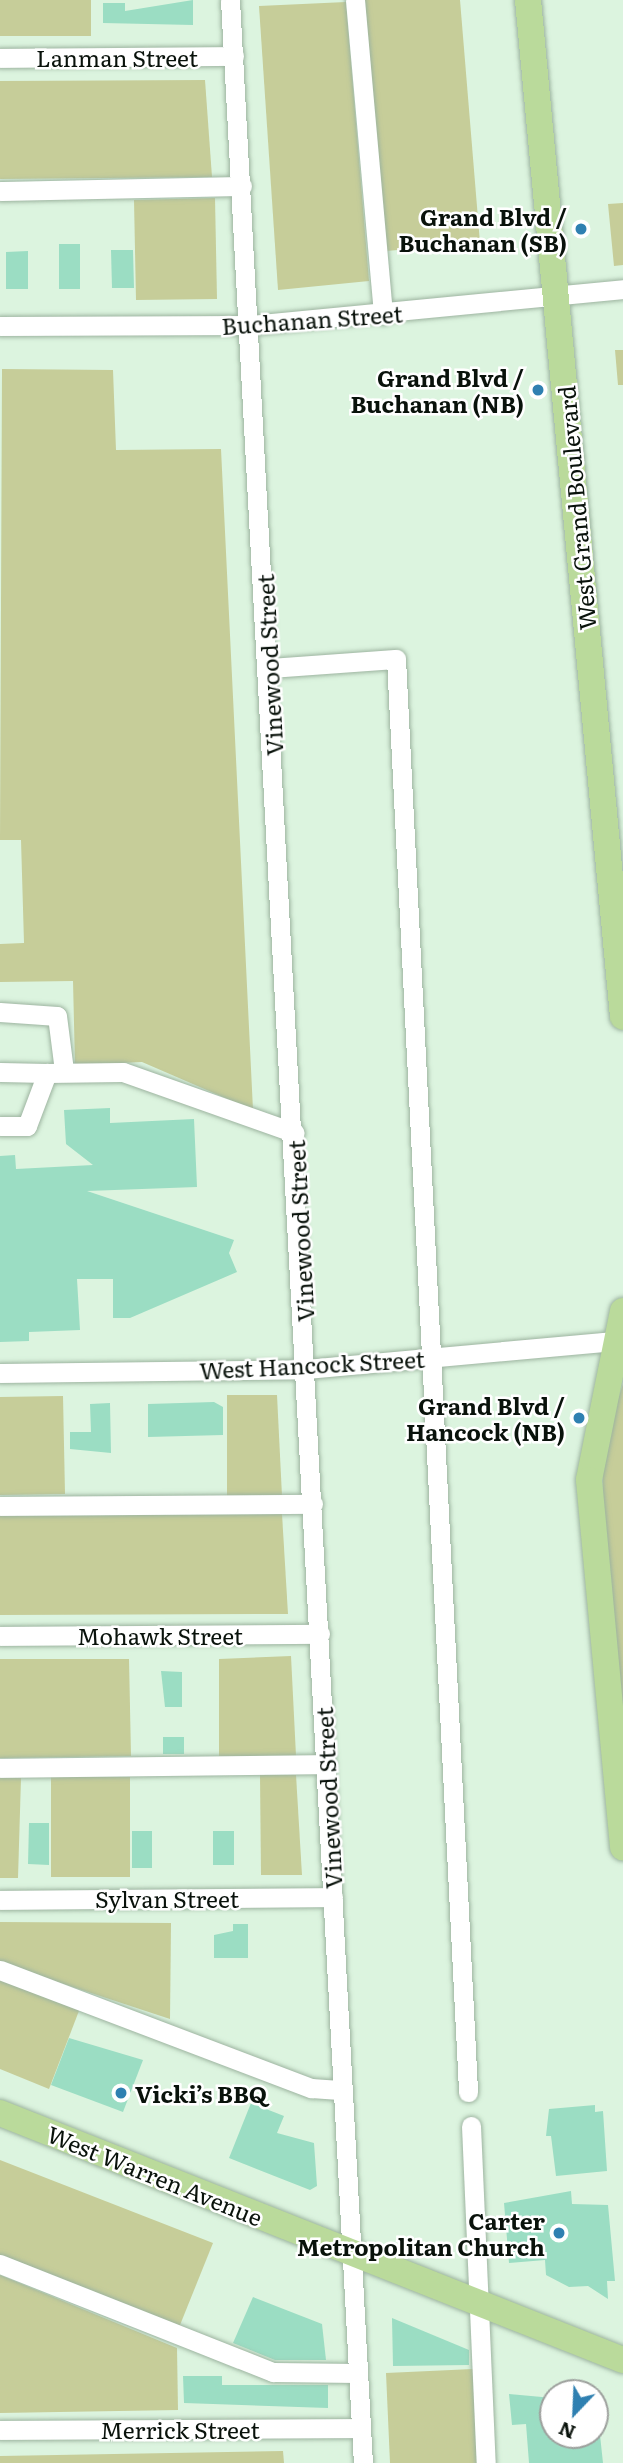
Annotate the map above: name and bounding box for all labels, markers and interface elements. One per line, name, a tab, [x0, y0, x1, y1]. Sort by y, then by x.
street label: Lanman Street	[36, 43, 198, 71]
place label: Grand Blvd / Buchanan (SB)	[399, 202, 567, 256]
marker: Grand Blvd / Buchanan (SB)	[573, 221, 589, 237]
street label: Buchanan Street	[221, 299, 403, 339]
place label: Grand Blvd / Buchanan (NB)	[350, 363, 524, 417]
marker: Grand Blvd / Buchanan (NB)	[530, 382, 546, 398]
street label: West Grand Boulevard	[552, 385, 600, 631]
street label: Vinewood Street	[250, 573, 288, 757]
street label: Vinewood Street	[281, 1139, 319, 1323]
street label: West Hancock Street	[199, 1344, 425, 1384]
place label: Grand Blvd / Hancock (NB)	[406, 1391, 565, 1445]
marker: Grand Blvd / Hancock (NB)	[571, 1410, 587, 1426]
street label: Mohawk Street	[77, 1621, 243, 1649]
street label: Vinewood Street	[309, 1706, 347, 1890]
street label: Sylvan Street	[95, 1884, 239, 1912]
place label: Vicki’s BBQ	[135, 2079, 267, 2107]
marker: Vicki’s BBQ	[113, 2085, 129, 2101]
street label: West Warren Avenue	[43, 2119, 267, 2231]
place label: Carter Metropolitan Church	[297, 2206, 545, 2260]
marker: Carter Metropolitan Church	[551, 2225, 567, 2241]
north arrow	[539, 2379, 609, 2449]
street label: Merrick Street	[100, 2415, 260, 2443]
text: N	[554, 2415, 579, 2447]

